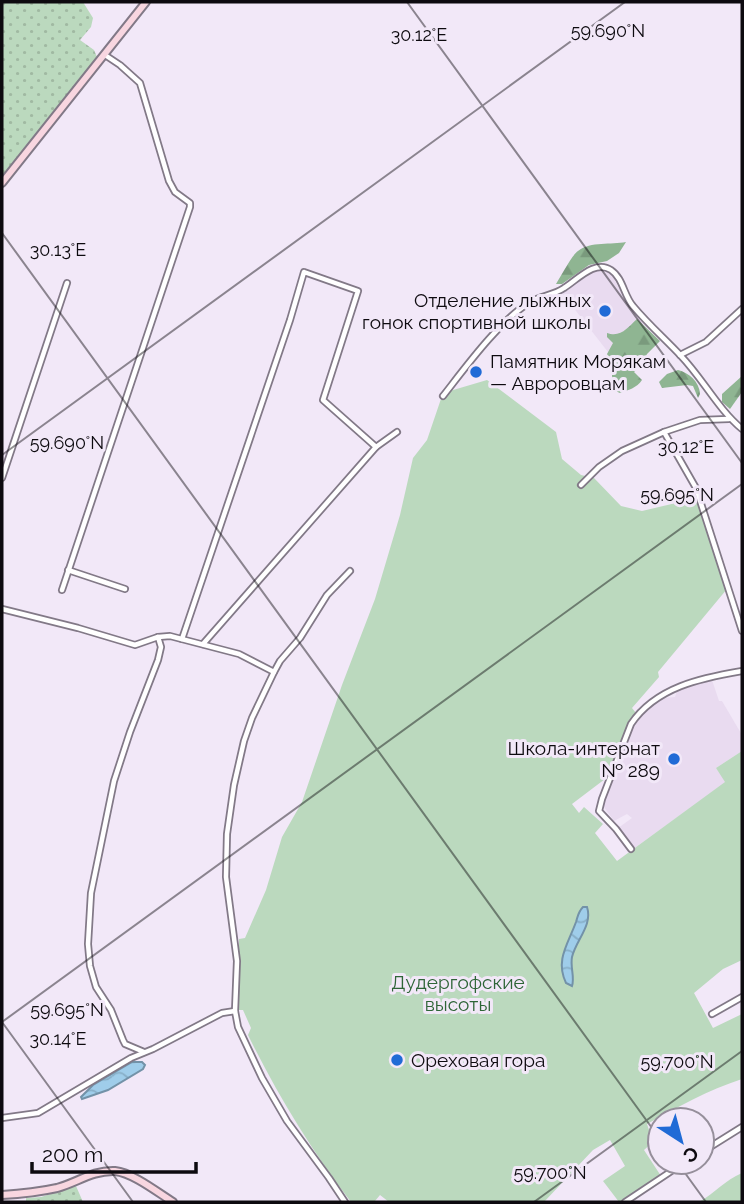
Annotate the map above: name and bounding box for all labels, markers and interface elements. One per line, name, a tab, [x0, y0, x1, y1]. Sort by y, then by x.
text: 59.690°N	[571, 20, 645, 41]
text: 30.12°E	[391, 24, 447, 45]
text: 30.13°E	[30, 239, 86, 260]
place label: Отделение лыжных гонок спортивной школы	[362, 289, 591, 333]
marker: Отделение лыжных гонок спортивной школы	[597, 303, 613, 319]
place label: Памятник Морякам — Авроровцам	[490, 350, 666, 394]
marker: Памятник Морякам — Авроровцам	[468, 364, 484, 380]
text: 59.690°N	[30, 432, 104, 453]
text: 30.12°E	[658, 436, 714, 457]
text: 59.695°N	[640, 484, 714, 505]
place label: Школа-интернат № 289	[507, 737, 660, 781]
marker: Школа-интернат № 289	[666, 751, 682, 767]
park label: Дудергофские высоты	[391, 971, 525, 1015]
text: 59.695°N	[30, 999, 104, 1020]
text: 30.14°E	[29, 1028, 87, 1049]
place label: Ореховая гора	[411, 1049, 545, 1071]
text: 59.700°N	[640, 1051, 714, 1072]
marker: Ореховая гора	[389, 1052, 405, 1068]
north arrow	[646, 1106, 716, 1176]
scale bar	[32, 1130, 196, 1174]
text: 200 m	[42, 1142, 103, 1167]
text: С	[679, 1142, 703, 1167]
text: 59.700°N	[513, 1162, 587, 1183]

